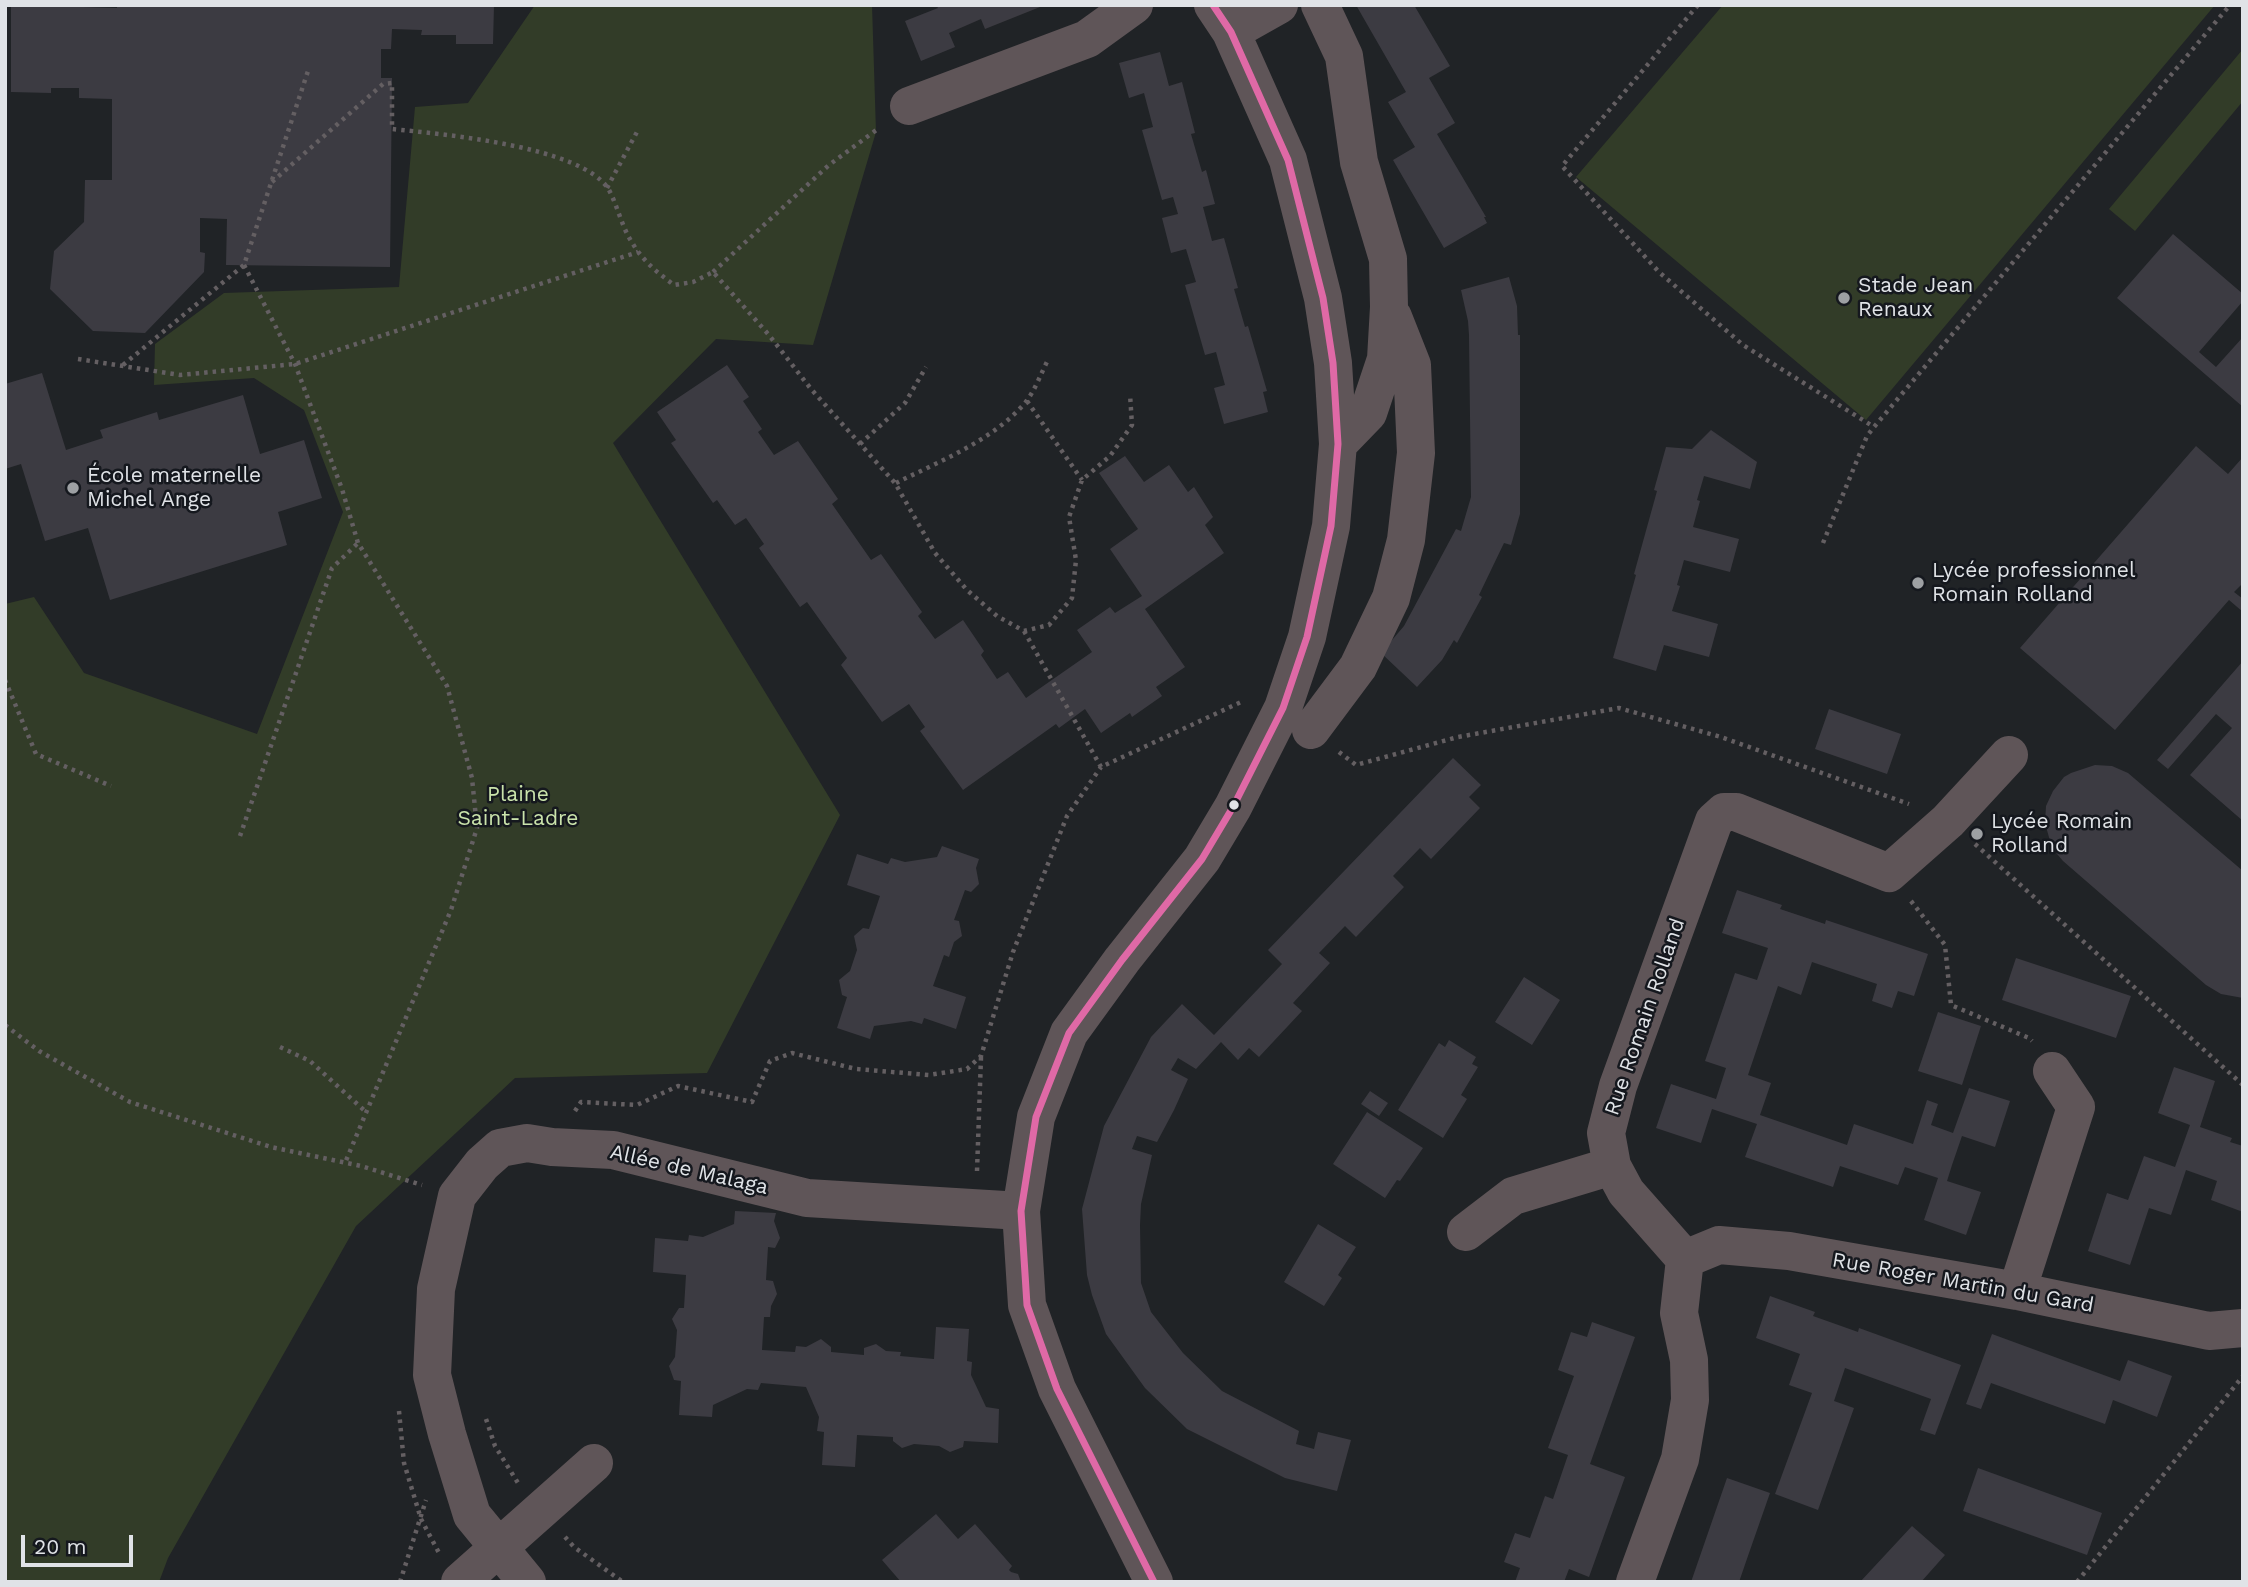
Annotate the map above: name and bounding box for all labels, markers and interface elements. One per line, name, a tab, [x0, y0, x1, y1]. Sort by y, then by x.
place label: Stade Jean Renaux	[1858, 273, 1973, 323]
marker: Stade Jean Renaux	[1836, 290, 1852, 306]
place label: École maternelle Michel Ange	[87, 463, 261, 513]
marker: École maternelle Michel Ange	[65, 480, 81, 496]
place label: Lycée professionnel Romain Rolland	[1932, 558, 2135, 608]
marker: Lycée professionnel Romain Rolland	[1910, 575, 1926, 591]
park label: Plaine Saint-Ladre	[458, 782, 578, 832]
unlabelled marker	[1227, 798, 1241, 812]
place label: Lycée Romain Rolland	[1991, 809, 2132, 859]
marker: Lycée Romain Rolland	[1969, 826, 1985, 842]
street label: Rue Romain Rolland	[1599, 915, 1691, 1119]
street label: Allée de Malaga	[607, 1140, 771, 1200]
street label: Rue Roger Martin du Gard	[1830, 1248, 2096, 1318]
scale bar	[24, 1520, 136, 1564]
text: 20 m	[34, 1534, 86, 1559]

